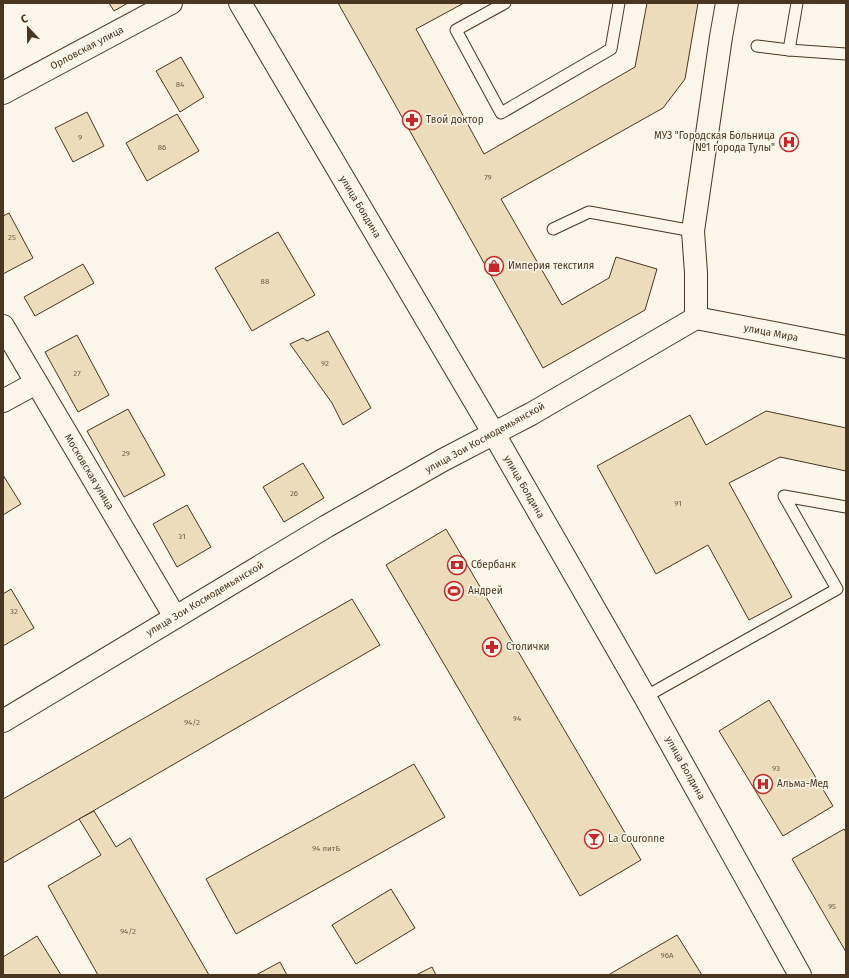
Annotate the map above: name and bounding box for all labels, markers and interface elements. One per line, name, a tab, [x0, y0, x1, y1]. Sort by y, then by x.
north arrow	[8, 8, 48, 48]
text: С	[19, 12, 30, 26]
street label: Орловская улица	[48, 24, 126, 72]
house number: 84	[176, 80, 185, 89]
pharmacy icon: Твой доктор	[401, 109, 423, 131]
place label: Твой доктор	[426, 114, 484, 126]
place label: МУЗ "Городская Больница №1 города Тулы"	[654, 130, 775, 154]
hospital icon: МУЗ "Городская Больница №1 города Тулы"	[778, 131, 800, 153]
house number: 9	[78, 133, 82, 142]
house number: 86	[158, 143, 166, 152]
house number: 79	[484, 173, 492, 182]
street label: улица Болдина	[337, 174, 383, 240]
house number: 25	[8, 233, 16, 242]
shop icon: Империя текстиля	[483, 255, 505, 277]
place label: Империя текстиля	[508, 260, 594, 272]
house number: 88	[261, 277, 270, 286]
street label: улица Мира	[743, 322, 799, 344]
house number: 92	[321, 359, 329, 368]
house number: 27	[73, 369, 81, 378]
street label: улица Зои Космодемьянской	[423, 400, 547, 476]
street label: Московская улица	[62, 432, 116, 512]
house number: 29	[122, 449, 130, 458]
street label: улица Болдина	[501, 453, 547, 521]
house number: 26	[290, 489, 298, 498]
house number: 91	[674, 499, 682, 508]
house number: 31	[178, 532, 186, 541]
bank icon: Сбербанк	[446, 554, 468, 576]
street label: улица Зои Космодемьянской	[144, 559, 266, 639]
place label: Сбербанк	[471, 559, 517, 571]
sports icon: Андрей	[443, 580, 465, 602]
place label: Андрей	[468, 585, 503, 597]
house number: 32	[10, 607, 18, 616]
pharmacy icon: Столички	[481, 636, 503, 658]
place label: Столички	[506, 641, 550, 653]
house number: 94	[513, 714, 522, 723]
house number: 94/2	[184, 718, 200, 727]
street label: улица Болдина	[663, 734, 707, 802]
house number: 93	[772, 764, 780, 773]
hospital icon: Альма-Мед	[752, 773, 774, 795]
place label: Альма-Мед	[777, 778, 829, 790]
bar icon: La Couronne	[583, 828, 605, 850]
place label: La Couronne	[608, 833, 665, 845]
house number: 94 литБ	[312, 844, 340, 853]
house number: 95	[828, 902, 836, 911]
house number: 94/2	[120, 927, 136, 936]
house number: 96А	[660, 951, 674, 960]

